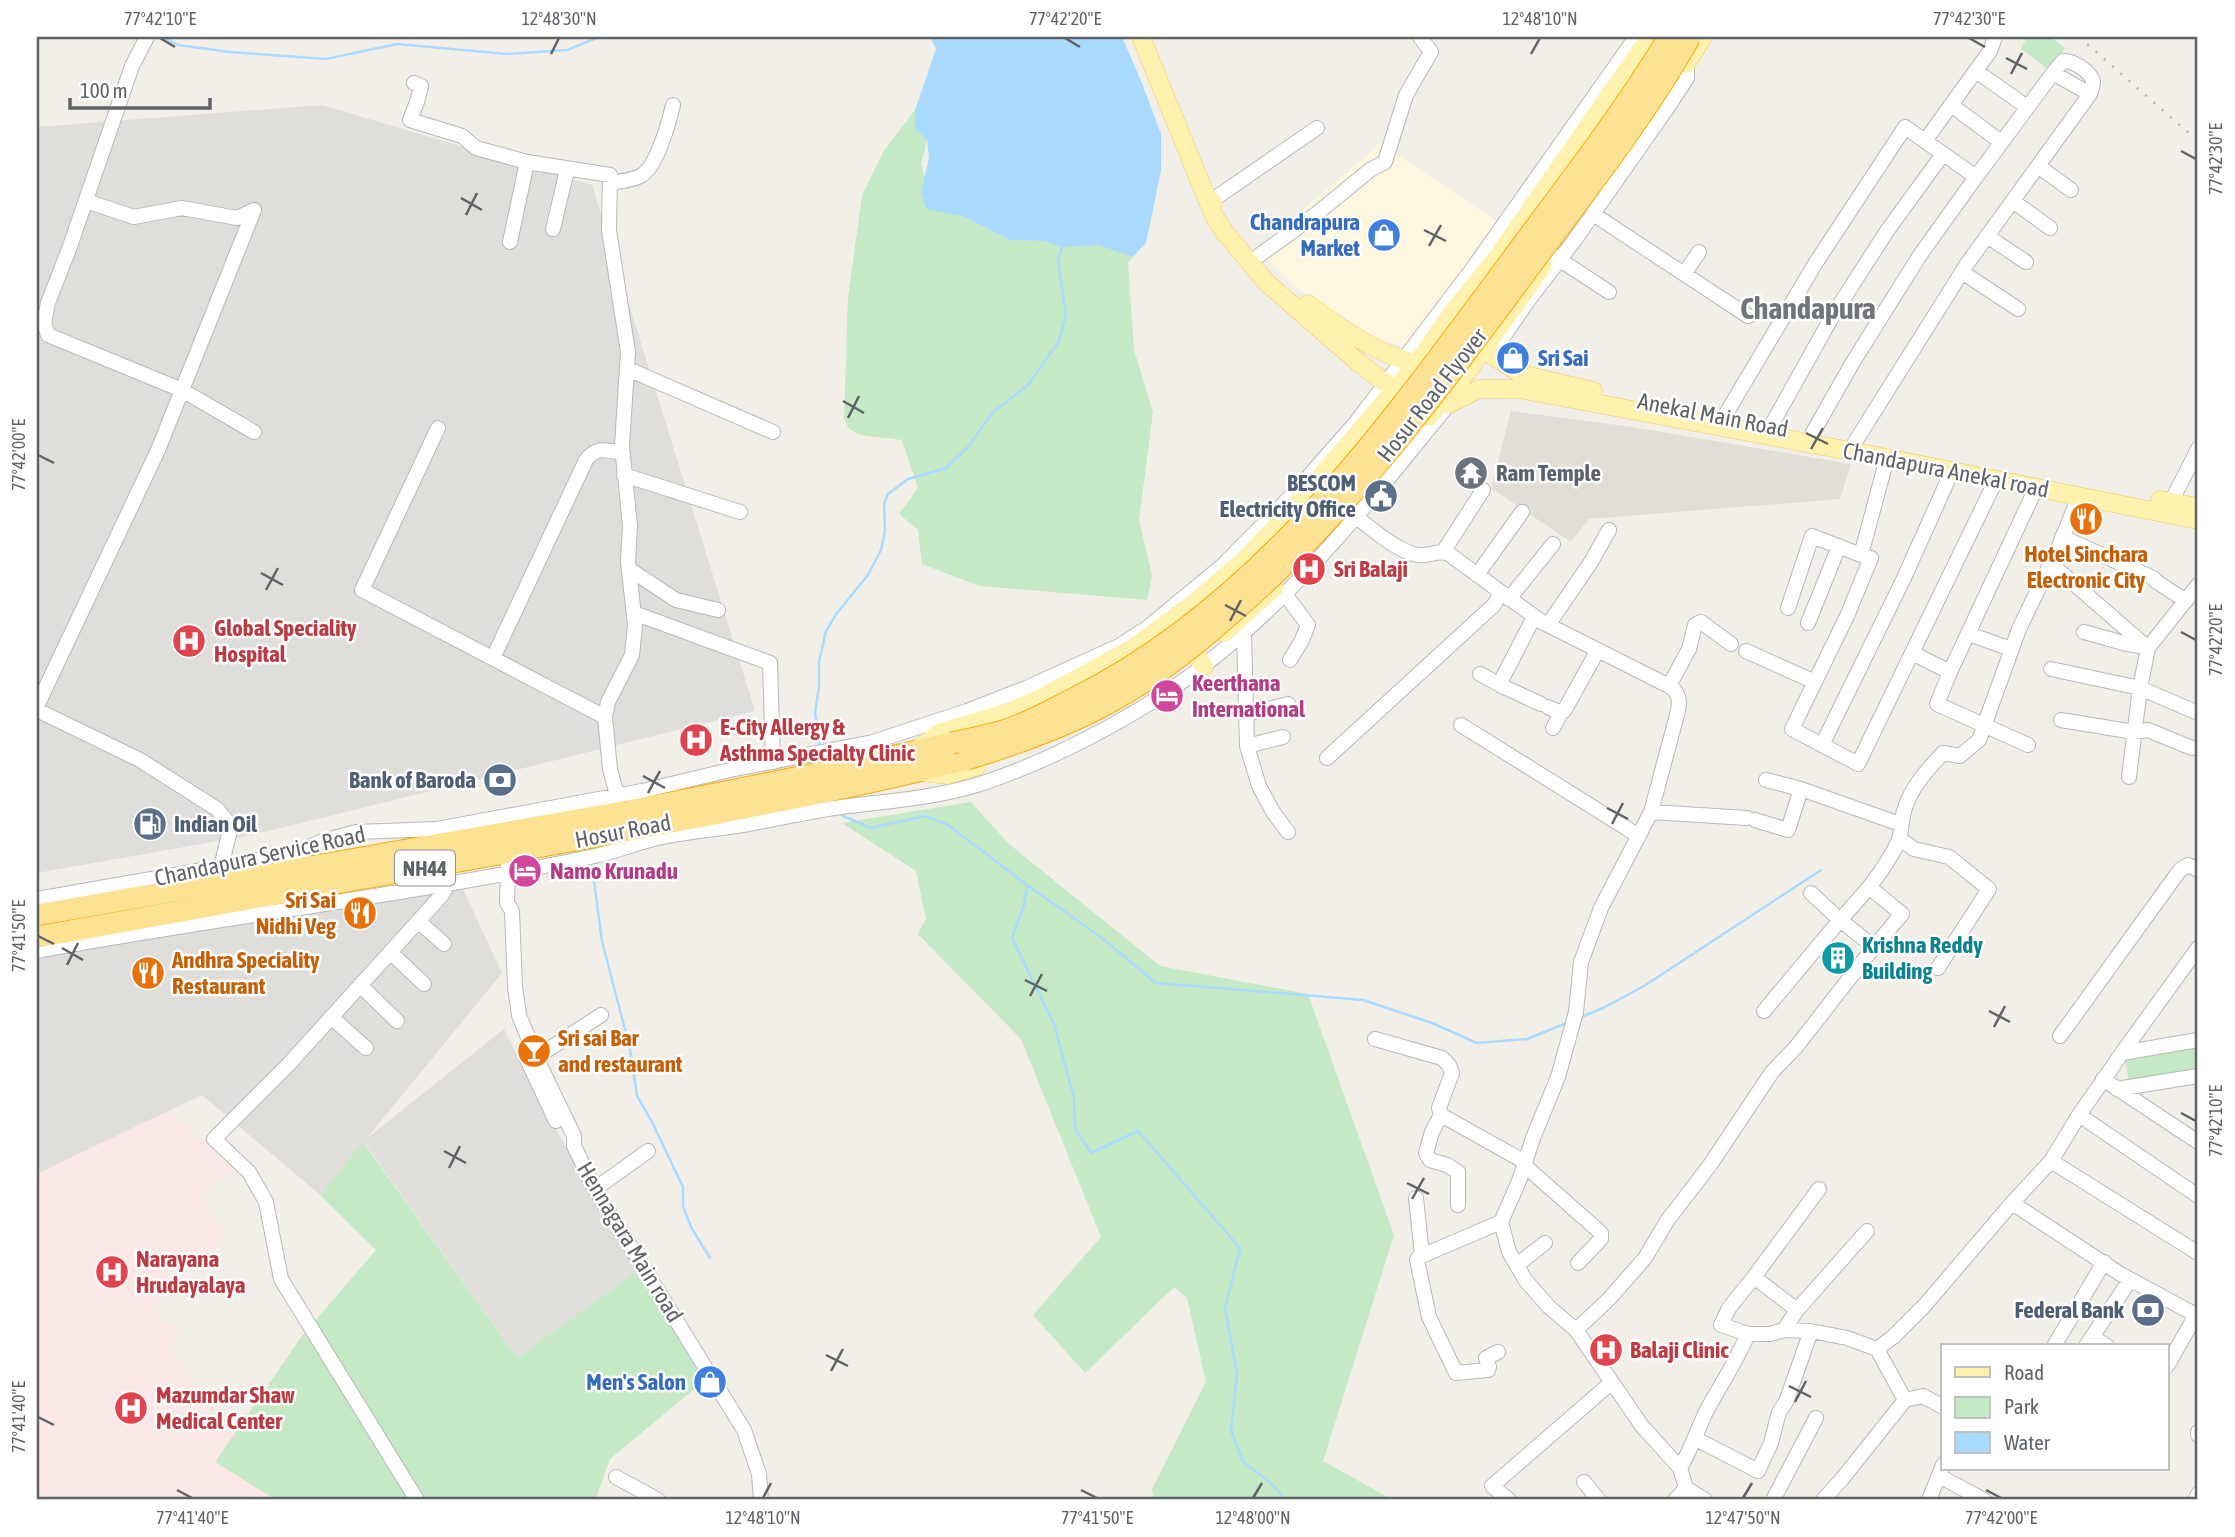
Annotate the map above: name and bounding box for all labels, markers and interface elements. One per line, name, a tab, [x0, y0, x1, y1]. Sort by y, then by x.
text: 77°42'10"E	[124, 8, 196, 29]
text: 12°48'30"N	[521, 8, 597, 29]
text: 77°42'20"E	[1029, 8, 1101, 29]
text: 12°48'10"N	[1502, 8, 1578, 29]
text: 77°42'30"E	[1933, 8, 2005, 29]
scale bar	[70, 66, 210, 110]
text: 100 m	[80, 78, 128, 102]
text: 77°42'30"E	[2205, 123, 2226, 195]
place label: Chandrapura Market	[1250, 209, 1360, 261]
shop icon: Chandrapura Market	[1365, 216, 1403, 254]
district label: Chandapura	[1740, 291, 1876, 325]
street label: Hosur Road Flyover	[1372, 322, 1493, 467]
shop icon: Sri Sai	[1494, 339, 1532, 377]
place label: Sri Sai	[1538, 345, 1589, 371]
street label: Anekal Main Road	[1636, 388, 1790, 442]
text: 77°42'00"E	[8, 419, 29, 491]
street label: Chandapura Anekal road	[1841, 437, 2051, 503]
temple icon: Ram Temple	[1452, 454, 1490, 492]
place label: Ram Temple	[1496, 460, 1601, 486]
place label: BESCOM Electricity Office	[1220, 470, 1356, 522]
public building icon: BESCOM Electricity Office	[1362, 477, 1400, 515]
restaurant icon: Hotel Sinchara Electronic City	[2067, 500, 2105, 538]
place label: Hotel Sinchara Electronic City	[2024, 541, 2148, 593]
hospital icon: Sri Balaji	[1290, 550, 1328, 588]
place label: Sri Balaji	[1334, 556, 1408, 582]
text: 77°42'20"E	[2205, 604, 2226, 676]
place label: Global Speciality Hospital	[214, 615, 357, 667]
hospital icon: Global Speciality Hospital	[170, 622, 208, 660]
place label: Keerthana International	[1192, 670, 1306, 722]
hotel icon: Keerthana International	[1148, 677, 1186, 715]
place label: E-City Allergy & Asthma Specialty Clinic	[719, 714, 915, 766]
hospital icon: E-City Allergy & Asthma Specialty Clinic	[677, 721, 715, 759]
bank icon: Bank of Baroda	[481, 761, 519, 799]
place label: Bank of Baroda	[349, 767, 476, 793]
fuel station icon: Indian Oil	[131, 805, 169, 843]
street label: Hosur Road	[573, 809, 673, 853]
place label: Indian Oil	[174, 811, 258, 837]
street label: Chandapura Service Road	[152, 821, 368, 891]
road number: NH44	[395, 850, 455, 886]
hotel icon: Namo Krunadu	[506, 852, 544, 890]
place label: Namo Krunadu	[550, 858, 678, 884]
place label: Sri Sai Nidhi Veg	[256, 887, 336, 939]
restaurant icon: Sri Sai Nidhi Veg	[341, 894, 379, 932]
text: 77°41'50"E	[8, 900, 29, 972]
place label: Krishna Reddy Building	[1862, 932, 1983, 984]
building icon: Krishna Reddy Building	[1819, 939, 1857, 977]
place label: Andhra Speciality Restaurant	[171, 947, 320, 999]
restaurant icon: Andhra Speciality Restaurant	[129, 954, 167, 992]
place label: Sri sai Bar and restaurant	[558, 1025, 683, 1077]
bar icon: Sri sai Bar and restaurant	[515, 1032, 553, 1070]
text: 77°42'10"E	[2205, 1085, 2226, 1157]
street label: Hennagara Main road	[572, 1157, 688, 1327]
place label: Narayana Hrudayalaya	[136, 1246, 246, 1298]
hospital icon: Narayana Hrudayalaya	[93, 1253, 131, 1291]
bank icon: Federal Bank	[2129, 1291, 2167, 1329]
place label: Federal Bank	[2014, 1297, 2125, 1323]
hospital icon: Balaji Clinic	[1587, 1331, 1625, 1369]
place label: Balaji Clinic	[1630, 1337, 1729, 1363]
legend	[1941, 1344, 2168, 1470]
text: Road	[2004, 1360, 2044, 1384]
shop icon: Men's Salon	[691, 1363, 729, 1401]
place label: Men's Salon	[586, 1369, 686, 1395]
text: 77°41'40"E	[8, 1381, 29, 1453]
place label: Mazumdar Shaw Medical Center	[156, 1382, 295, 1434]
hospital icon: Mazumdar Shaw Medical Center	[112, 1389, 150, 1427]
text: Park	[2004, 1394, 2039, 1418]
text: Water	[2004, 1430, 2051, 1454]
text: 77°41'40"E	[156, 1507, 228, 1528]
text: 12°48'10"N	[725, 1507, 801, 1528]
text: 77°41'50"E	[1061, 1507, 1133, 1528]
text: 12°48'00"N	[1215, 1507, 1291, 1528]
text: 12°47'50"N	[1705, 1507, 1781, 1528]
text: 77°42'00"E	[1965, 1507, 2037, 1528]

